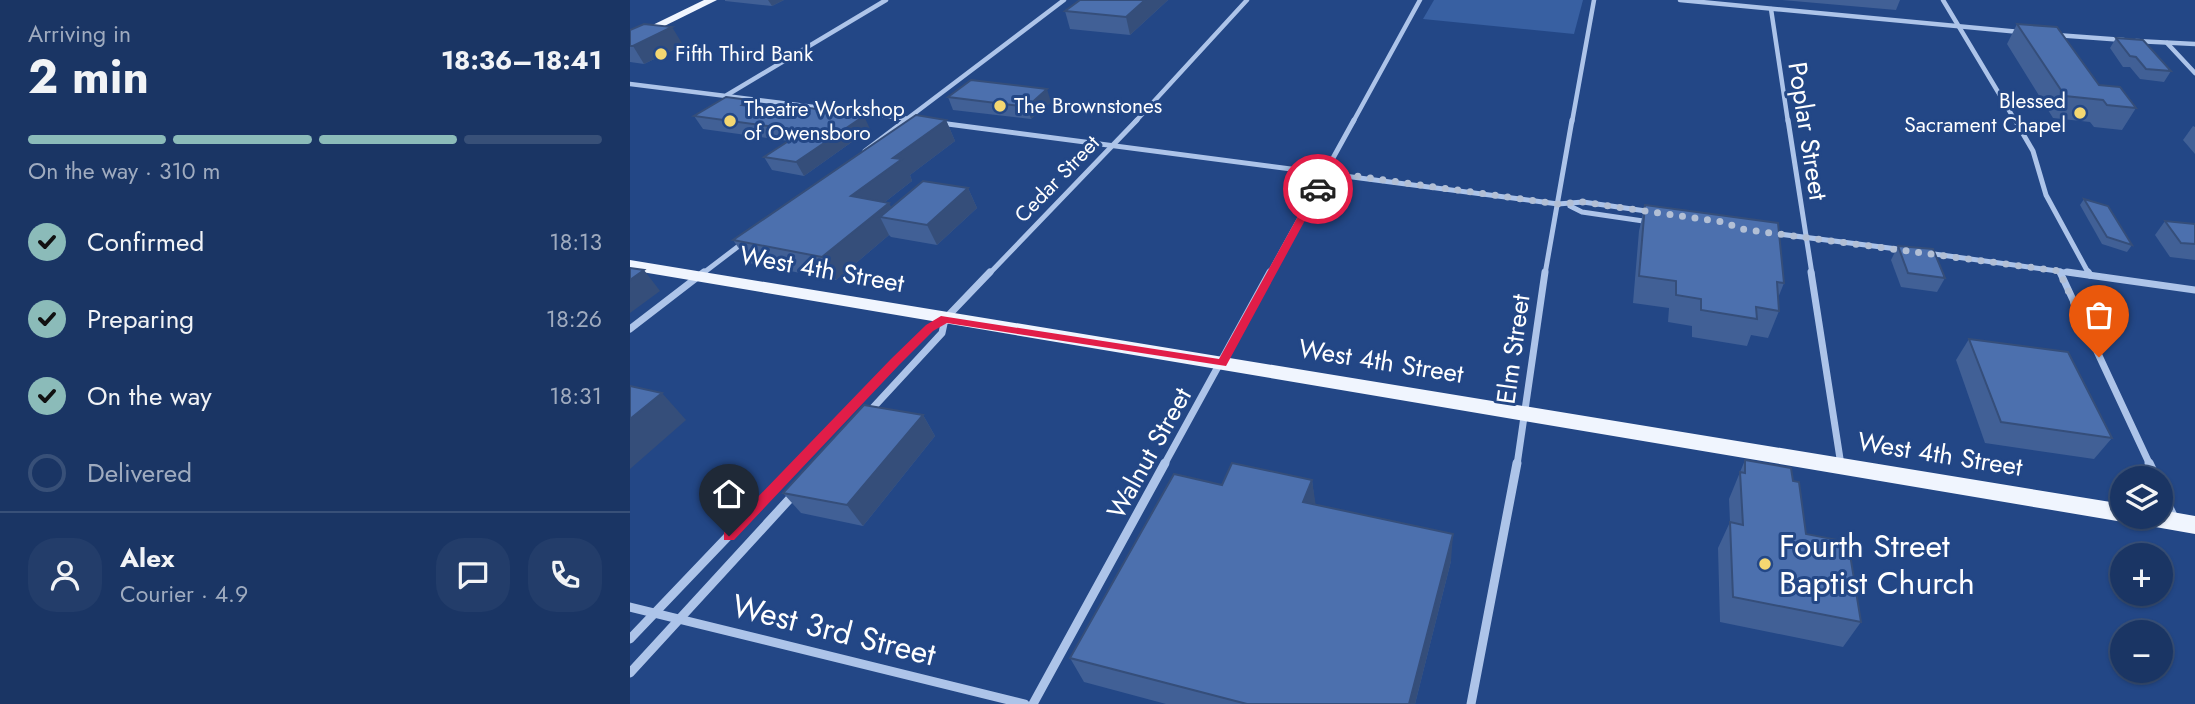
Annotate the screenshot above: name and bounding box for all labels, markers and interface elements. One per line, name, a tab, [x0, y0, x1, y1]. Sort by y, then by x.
text: Arriving in	[28, 17, 131, 51]
place label: Fifth Third Bank	[675, 39, 814, 69]
text: 18:36–18:41	[441, 41, 602, 79]
text: 2 min	[28, 44, 149, 110]
marker: Fifth Third Bank	[653, 46, 669, 62]
street label: Poplar Street	[1778, 59, 1838, 204]
place label: Blessed Sacrament Chapel	[1904, 86, 2066, 140]
place label: The Brownstones	[1014, 91, 1162, 121]
place label: Theatre Workshop of Owensboro	[744, 94, 905, 148]
marker: The Brownstones	[992, 98, 1008, 114]
marker: Blessed Sacrament Chapel	[2072, 105, 2088, 121]
marker: Theatre Workshop of Owensboro	[722, 113, 738, 129]
street label: Cedar Street	[1008, 129, 1106, 229]
text: On the way · 310 m	[28, 154, 220, 188]
courier	[1283, 154, 1353, 224]
icon: car	[1299, 170, 1337, 208]
icon: check	[28, 223, 66, 261]
text: Confirmed	[87, 223, 204, 261]
text: 18:13	[549, 225, 602, 259]
street label: West 4th Street	[737, 236, 908, 302]
pin	[2069, 285, 2129, 357]
street label: Elm Street	[1487, 291, 1540, 406]
icon: bag	[2080, 296, 2118, 334]
icon: check	[28, 300, 66, 338]
text: Preparing	[87, 300, 194, 338]
text: 18:26	[546, 302, 602, 336]
street label: West 4th Street	[1296, 329, 1467, 393]
icon: check	[28, 377, 66, 415]
text: On the way	[87, 377, 212, 415]
text: 18:31	[549, 379, 602, 413]
street label: Walnut Street	[1097, 380, 1201, 526]
street label: West 4th Street	[1855, 422, 2026, 486]
text: Delivered	[87, 454, 192, 492]
pin	[699, 464, 759, 536]
map controls	[2110, 466, 2173, 683]
button: layers	[2110, 466, 2173, 529]
icon: home	[710, 475, 748, 513]
place label: Fourth Street Baptist Church	[1779, 523, 1975, 606]
button: person	[28, 538, 102, 612]
button: chat	[436, 538, 510, 612]
button: phone	[528, 538, 602, 612]
text: Alex	[120, 539, 174, 577]
button: +	[2110, 543, 2173, 606]
marker: Fourth Street Baptist Church	[1757, 556, 1773, 572]
text: Courier · 4.9	[120, 577, 248, 611]
street label: West 3rd Street	[727, 582, 941, 678]
button: −	[2110, 620, 2173, 683]

